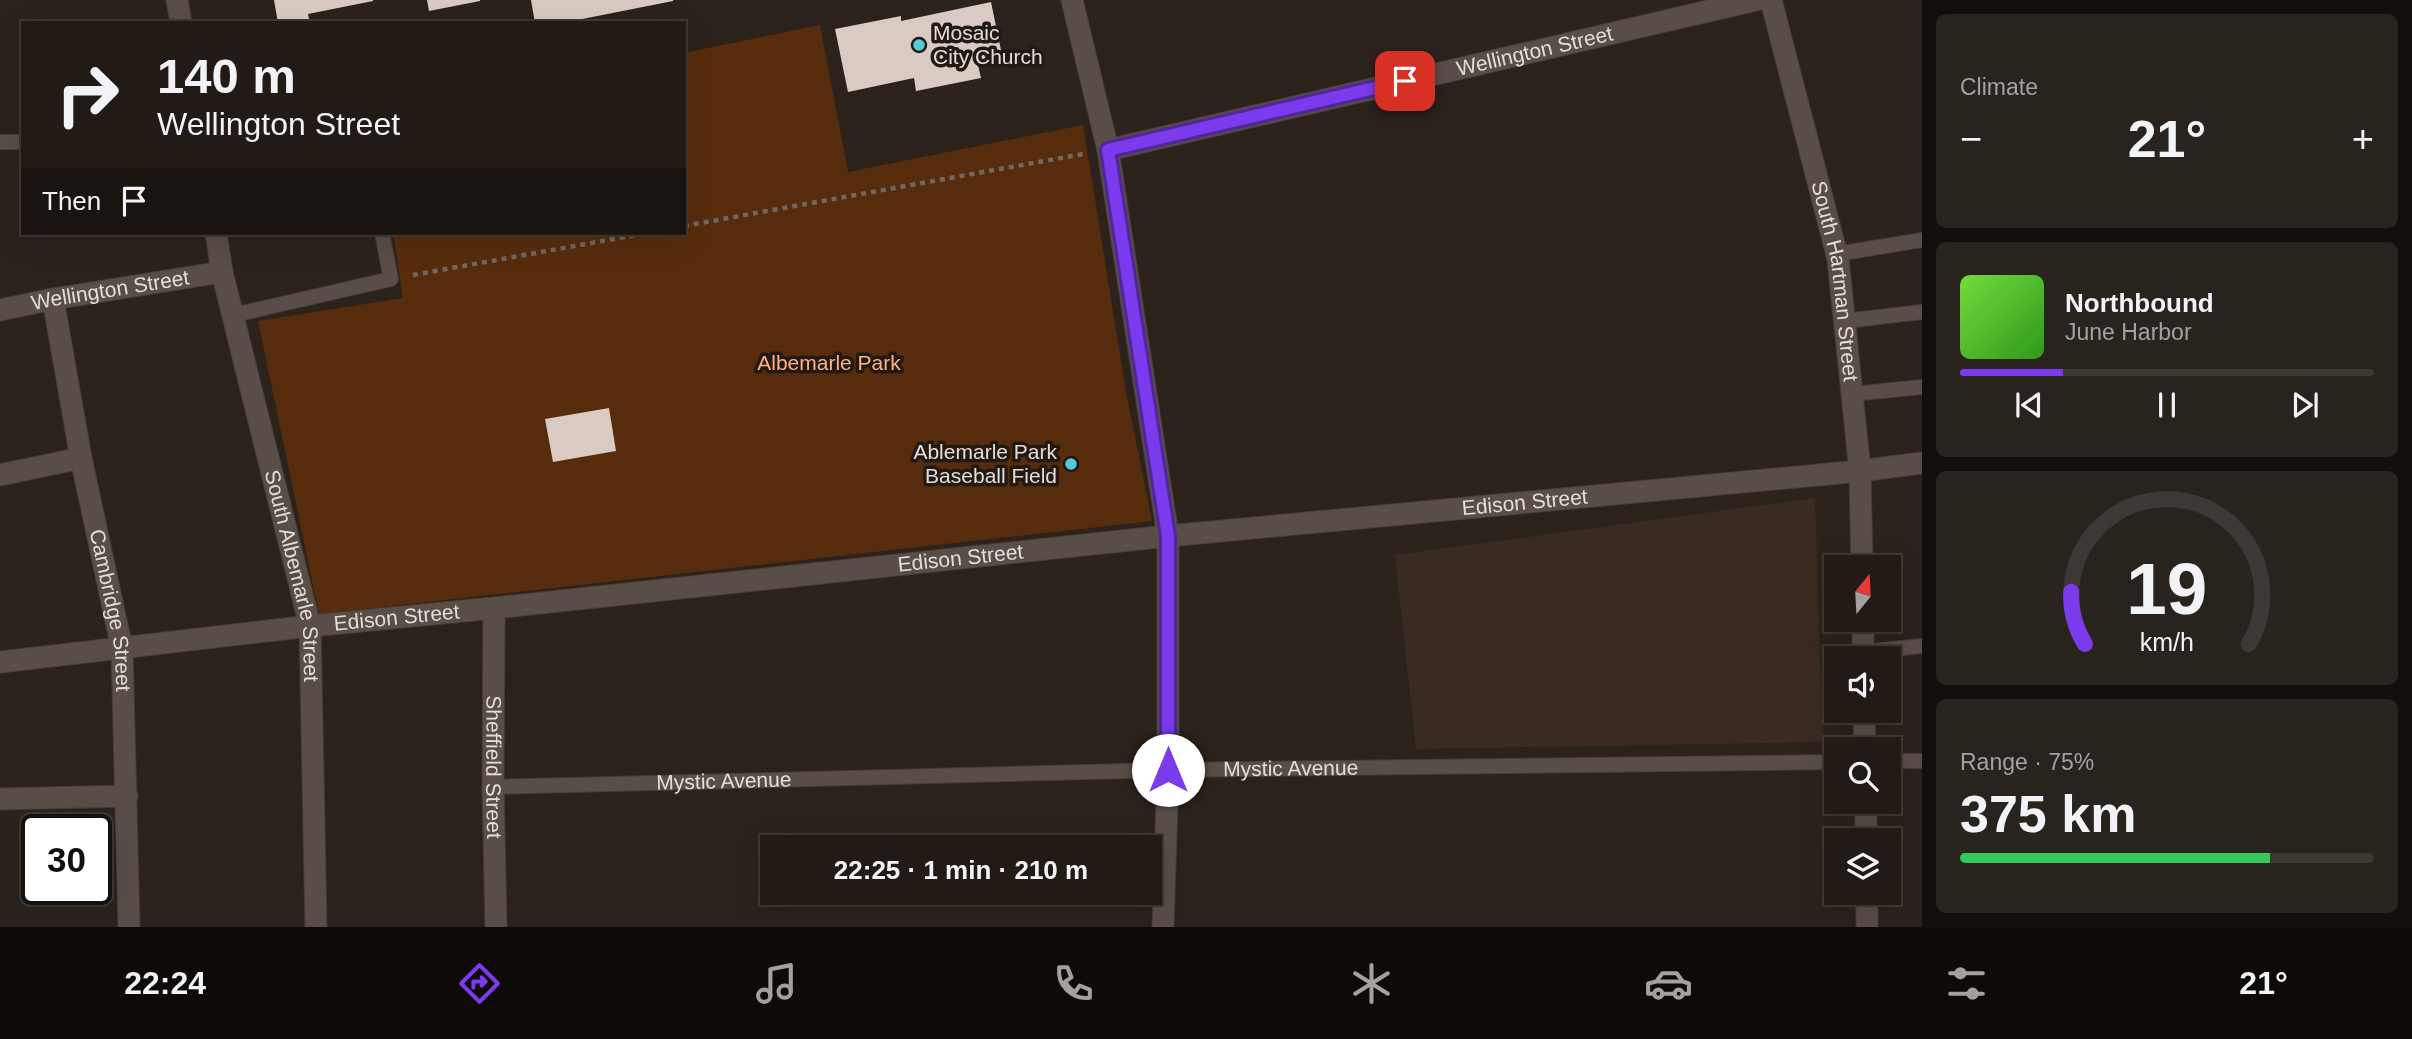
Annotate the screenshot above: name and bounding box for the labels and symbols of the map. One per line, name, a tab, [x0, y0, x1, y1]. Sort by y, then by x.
place label: Mosaic City Church	[933, 21, 1043, 68]
street label: Wellington Street	[1454, 21, 1615, 80]
marker: Mosaic City Church	[911, 37, 927, 53]
pin	[1375, 51, 1435, 111]
street label: South Hartman Street	[1807, 178, 1863, 383]
street label: Wellington Street	[29, 265, 191, 314]
park label: Albemarle Park	[757, 351, 901, 374]
place label: Ablemarle Park Baseball Field	[913, 440, 1057, 487]
marker: Ablemarle Park Baseball Field	[1063, 456, 1079, 472]
street label: South Albemarle Street	[261, 468, 323, 682]
street label: Edison Street	[1461, 485, 1589, 519]
street label: Cambridge Street	[86, 527, 135, 692]
street label: Edison Street	[896, 540, 1024, 576]
north arrow	[1824, 555, 1900, 632]
street label: Edison Street	[333, 599, 461, 635]
street label: Sheffield Street	[482, 695, 506, 839]
position arrow	[1131, 733, 1205, 807]
street label: Mystic Avenue	[1223, 756, 1358, 780]
street label: Mystic Avenue	[656, 767, 792, 794]
speed limit sign: 30	[21, 814, 112, 905]

